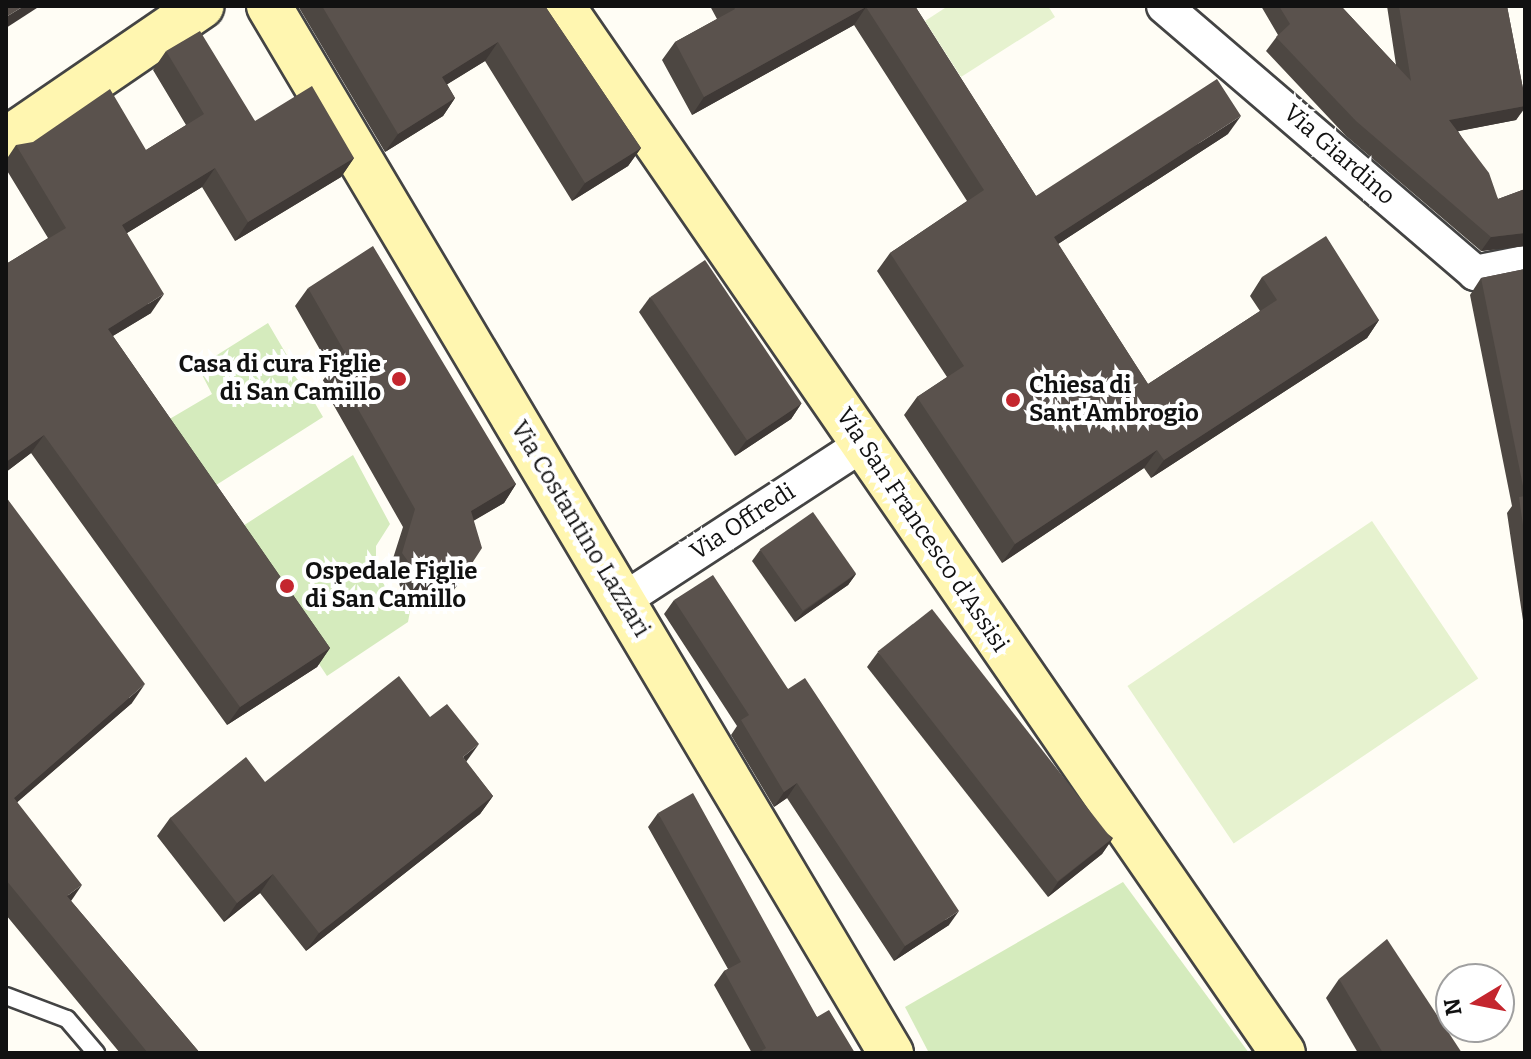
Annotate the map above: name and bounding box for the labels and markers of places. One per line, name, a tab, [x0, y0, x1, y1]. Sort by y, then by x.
place label: Casa di cura Figlie di San Camillo	[178, 351, 381, 407]
marker: Casa di cura Figlie di San Camillo	[388, 368, 410, 390]
place label: Chiesa di Sant'Ambrogio	[1029, 372, 1199, 428]
marker: Chiesa di Sant'Ambrogio	[1004, 391, 1022, 409]
place label: Ospedale Figlie di San Camillo	[305, 558, 478, 614]
marker: Ospedale Figlie di San Camillo	[276, 575, 298, 597]

